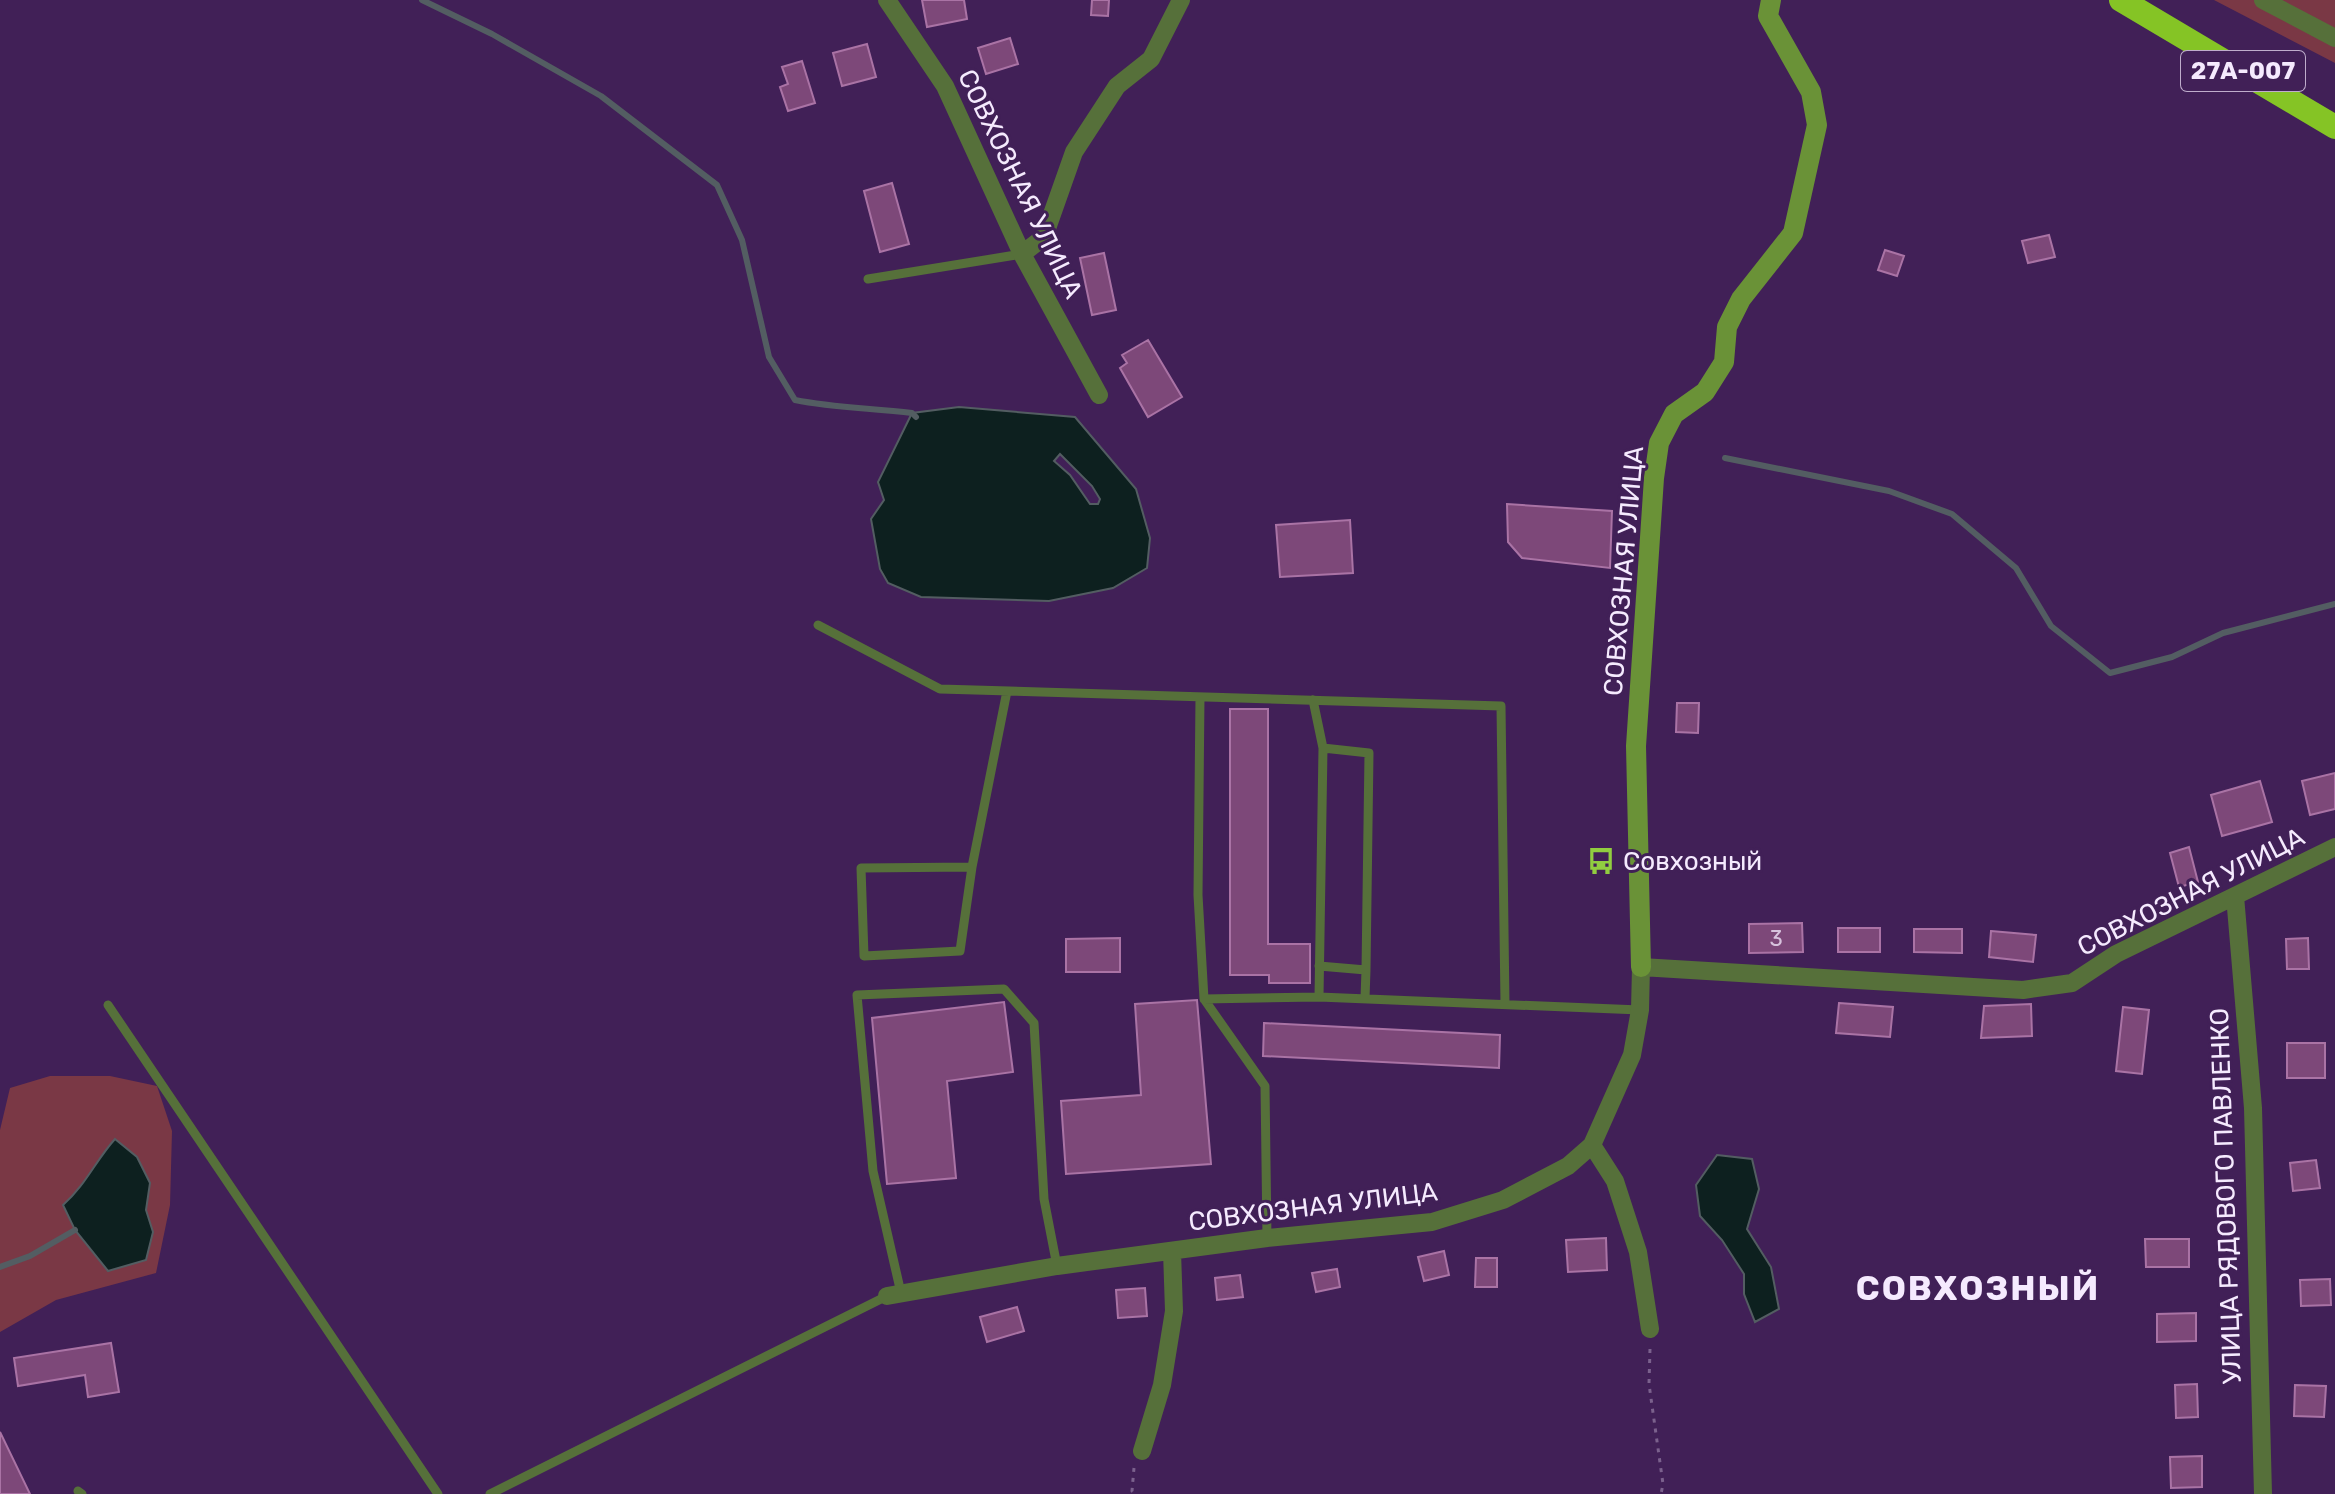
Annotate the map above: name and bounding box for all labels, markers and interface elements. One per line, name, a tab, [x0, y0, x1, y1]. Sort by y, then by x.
road number: 27А-007	[2181, 51, 2305, 91]
street label: СОВХОЗНАЯ УЛИЦА	[951, 65, 1089, 303]
street label: СОВХОЗНАЯ УЛИЦА	[1598, 445, 1650, 697]
street label: СОВХОЗНАЯ УЛИЦА	[2072, 821, 2310, 963]
bus stop icon: Совхозный	[1586, 846, 1616, 876]
place label: Совхозный	[1623, 846, 1762, 877]
house number: 3	[1769, 925, 1783, 952]
street label: УЛИЦА РЯДОВОГО ПАВЛЕНКО	[2204, 1007, 2248, 1385]
street label: СОВХОЗНАЯ УЛИЦА	[1187, 1176, 1439, 1238]
district label: СОВХОЗНЫЙ	[1856, 1268, 2100, 1309]

